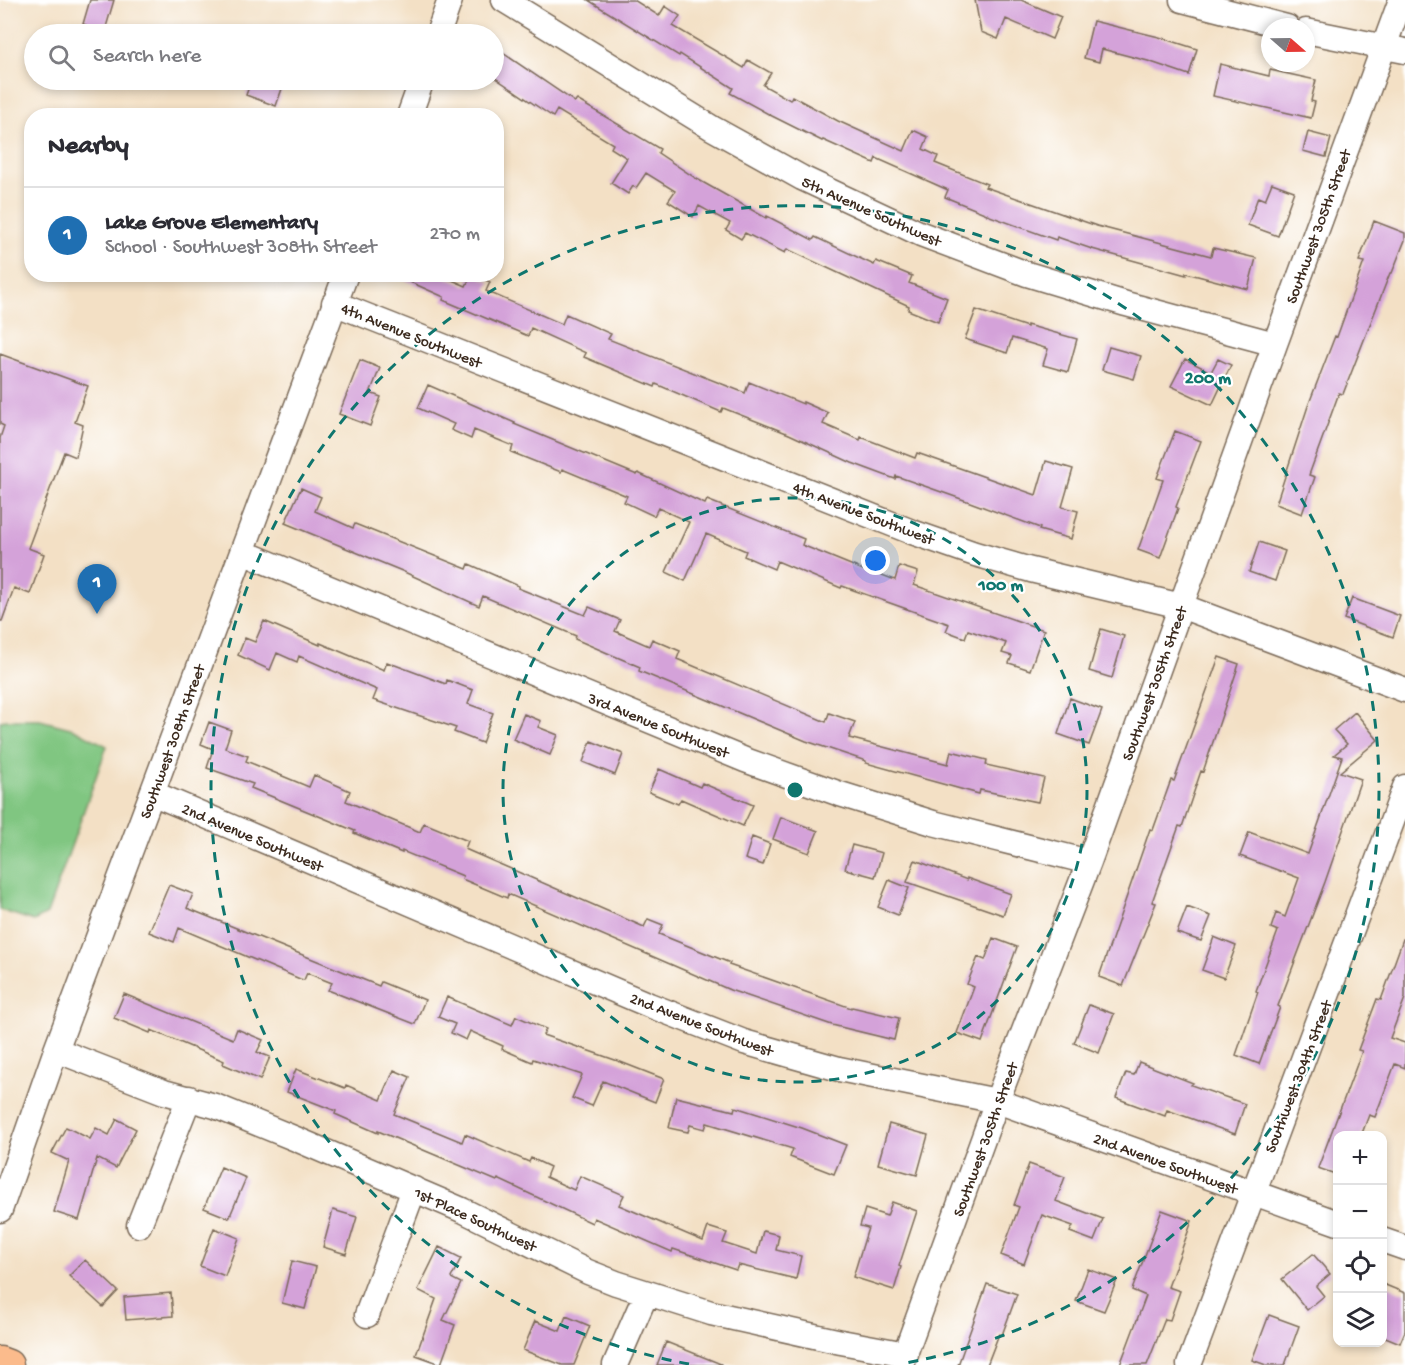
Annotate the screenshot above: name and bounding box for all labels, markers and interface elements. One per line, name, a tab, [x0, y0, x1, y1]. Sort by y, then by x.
north arrow	[1261, 18, 1315, 72]
search box	[24, 24, 504, 90]
icon: search	[45, 41, 78, 74]
text: Search here	[93, 44, 201, 70]
text: Nearby	[48, 132, 129, 163]
street label: Southwest 305th Street	[1284, 146, 1358, 307]
street label: 5th Avenue Southwest	[798, 174, 945, 253]
text: Lake Grove Elementary	[105, 211, 318, 237]
text: 1	[63, 224, 72, 247]
text: 270 m	[430, 224, 480, 247]
text: School · Southwest 308th Street	[105, 237, 376, 260]
street label: 4th Avenue Southwest	[338, 300, 485, 375]
text: 200 m	[1185, 369, 1231, 390]
street label: 4th Avenue Southwest	[789, 480, 937, 552]
your location	[861, 546, 890, 575]
pin: 1	[78, 564, 116, 614]
text: 100 m	[978, 576, 1024, 597]
street label: Southwest 305th Street	[1120, 603, 1194, 764]
street label: Southwest 308th Street	[137, 661, 212, 822]
street label: 3rd Avenue Southwest	[583, 690, 732, 765]
centre of rings	[785, 780, 805, 800]
street label: 2nd Avenue Southwest	[178, 801, 327, 878]
street label: 2nd Avenue Southwest	[626, 990, 776, 1063]
street label: Southwest 304th Street	[1262, 997, 1339, 1156]
street label: Southwest 305th Street	[951, 1059, 1025, 1220]
street label: 2nd Avenue Southwest	[1090, 1130, 1241, 1201]
map controls	[1333, 1131, 1387, 1347]
button: +	[1333, 1131, 1387, 1185]
street label: 1st Place Southwest	[409, 1184, 540, 1258]
button: −	[1333, 1185, 1387, 1239]
button: locate	[1333, 1239, 1387, 1293]
button: layers	[1333, 1293, 1387, 1347]

